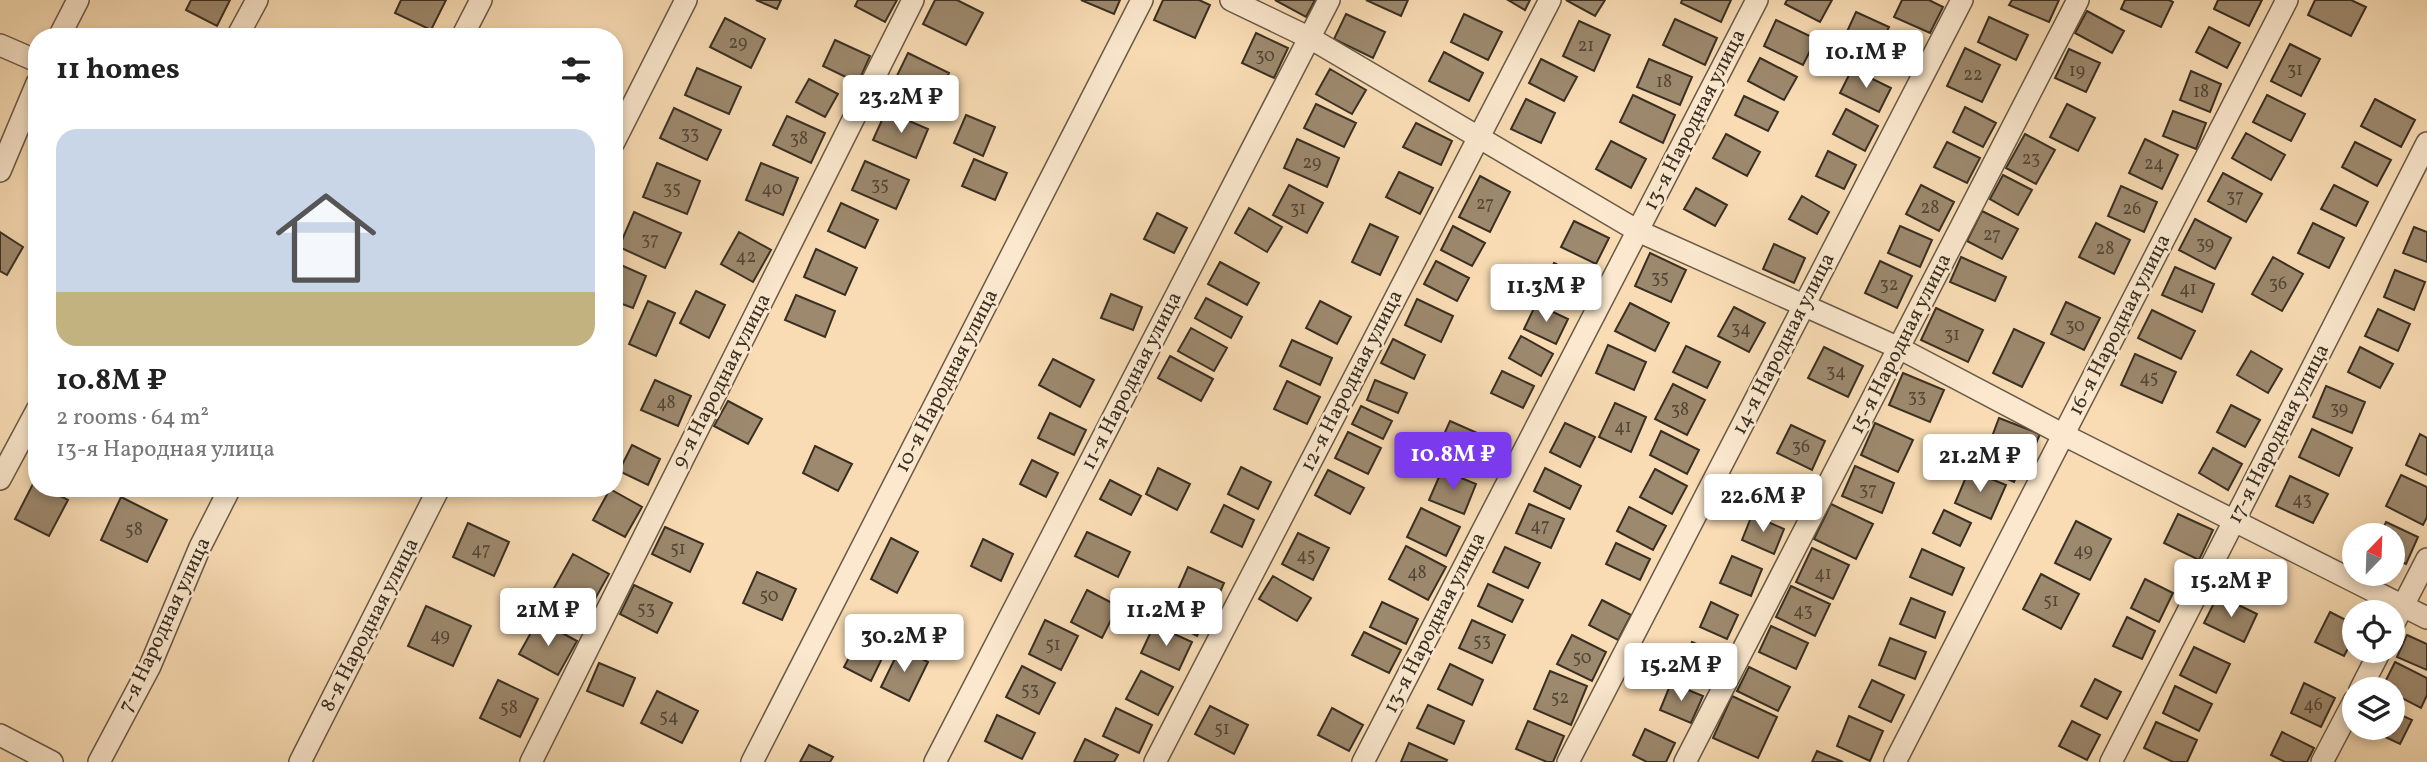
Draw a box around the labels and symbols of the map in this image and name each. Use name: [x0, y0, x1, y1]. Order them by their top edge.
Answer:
street label: 13-я Народная улица: [1637, 24, 1753, 216]
house number: 29: [729, 31, 747, 56]
pin: 10.1M ₽: [1801, 31, 1931, 90]
house number: 21: [1578, 34, 1594, 59]
house number: 30: [1255, 44, 1275, 69]
house number: 31: [2287, 58, 2303, 83]
house number: 19: [2069, 59, 2085, 84]
house number: 22: [1963, 63, 1983, 88]
house number: 18: [1656, 70, 1672, 95]
pin: 23.2M ₽: [836, 76, 966, 135]
house number: 18: [2193, 80, 2209, 105]
house number: 33: [681, 122, 699, 147]
house number: 38: [790, 127, 808, 152]
house number: 23: [2022, 147, 2040, 172]
house number: 29: [1303, 151, 1321, 176]
house number: 24: [2144, 152, 2164, 177]
house number: 35: [871, 173, 889, 198]
house number: 35: [663, 177, 681, 202]
house number: 40: [761, 177, 783, 202]
house number: 37: [2226, 185, 2244, 210]
house number: 27: [1476, 192, 1494, 217]
house number: 28: [1921, 196, 1939, 221]
house number: 31: [1290, 197, 1306, 222]
house number: 26: [2123, 197, 2141, 222]
house number: 27: [1983, 223, 2001, 248]
house number: 37: [641, 228, 659, 253]
street label: 16-я Народная улица: [2062, 229, 2178, 421]
house number: 39: [2196, 232, 2214, 257]
house number: 28: [2096, 237, 2114, 262]
house number: 42: [736, 245, 756, 270]
street label: 14-я Народная улица: [1726, 248, 1842, 440]
street label: 15-я Народная улица: [1843, 249, 1959, 439]
pin: 11.3M ₽: [1481, 264, 1611, 324]
house number: 35: [1651, 266, 1669, 291]
house number: 36: [2269, 272, 2287, 297]
house number: 32: [1880, 273, 1898, 298]
house number: 41: [2179, 277, 2197, 302]
street label: 10-я Народная улица: [888, 284, 1006, 478]
street label: 12-я Народная улица: [1294, 285, 1410, 477]
street label: 11-я Народная улица: [1074, 287, 1190, 475]
street label: 9-я Народная улица: [665, 289, 779, 473]
house number: 30: [2065, 314, 2085, 339]
house number: 34: [1731, 317, 1751, 342]
house number: 31: [1944, 323, 1960, 348]
street label: 17-я Народная улица: [2221, 339, 2337, 529]
house number: 34: [1826, 360, 1846, 385]
house number: 45: [2140, 366, 2158, 391]
house number: 33: [1908, 385, 1926, 410]
house number: 48: [656, 391, 676, 416]
house number: 39: [2330, 397, 2348, 422]
house number: 38: [1671, 398, 1689, 423]
house number: 41: [1614, 415, 1632, 440]
pin: 10.8M ₽: [1388, 433, 1518, 492]
pin: 21.2M ₽: [1915, 434, 2045, 494]
house number: 36: [1792, 435, 1810, 460]
pin: 22.6M ₽: [1698, 475, 1828, 534]
house number: 37: [1859, 478, 1877, 503]
house number: 43: [2292, 488, 2312, 513]
house number: 47: [1530, 514, 1550, 539]
house number: 58: [125, 518, 143, 543]
north arrow: [2342, 523, 2404, 586]
street label: 13-я Народная улица: [1377, 527, 1493, 719]
street label: 7-я Народная улица: [112, 533, 218, 717]
street label: 8-я Народная улица: [314, 533, 426, 717]
house number: 51: [670, 537, 686, 562]
house number: 47: [471, 538, 491, 563]
house number: 49: [2073, 539, 2093, 564]
house number: 45: [1297, 544, 1315, 569]
pin: 15.2M ₽: [2166, 560, 2296, 619]
house number: 48: [1407, 561, 1427, 586]
house number: 41: [1814, 562, 1832, 587]
house number: 50: [759, 584, 779, 609]
pin: 21M ₽: [499, 588, 597, 648]
pin: 11.2M ₽: [1101, 588, 1231, 648]
house number: 51: [2043, 589, 2059, 614]
house number: 53: [637, 597, 655, 622]
house number: 43: [1793, 599, 1813, 624]
pin: 30.2M ₽: [839, 614, 969, 674]
house number: 49: [430, 624, 450, 649]
house number: 53: [1473, 629, 1491, 654]
house number: 51: [1045, 633, 1061, 658]
pin: 15.2M ₽: [1616, 644, 1746, 703]
house number: 50: [1572, 646, 1592, 671]
house number: 53: [1021, 678, 1039, 703]
house number: 52: [1551, 686, 1569, 711]
house number: 46: [2303, 693, 2323, 718]
house number: 58: [500, 696, 518, 721]
house number: 54: [659, 705, 679, 730]
house number: 51: [1214, 717, 1230, 742]

